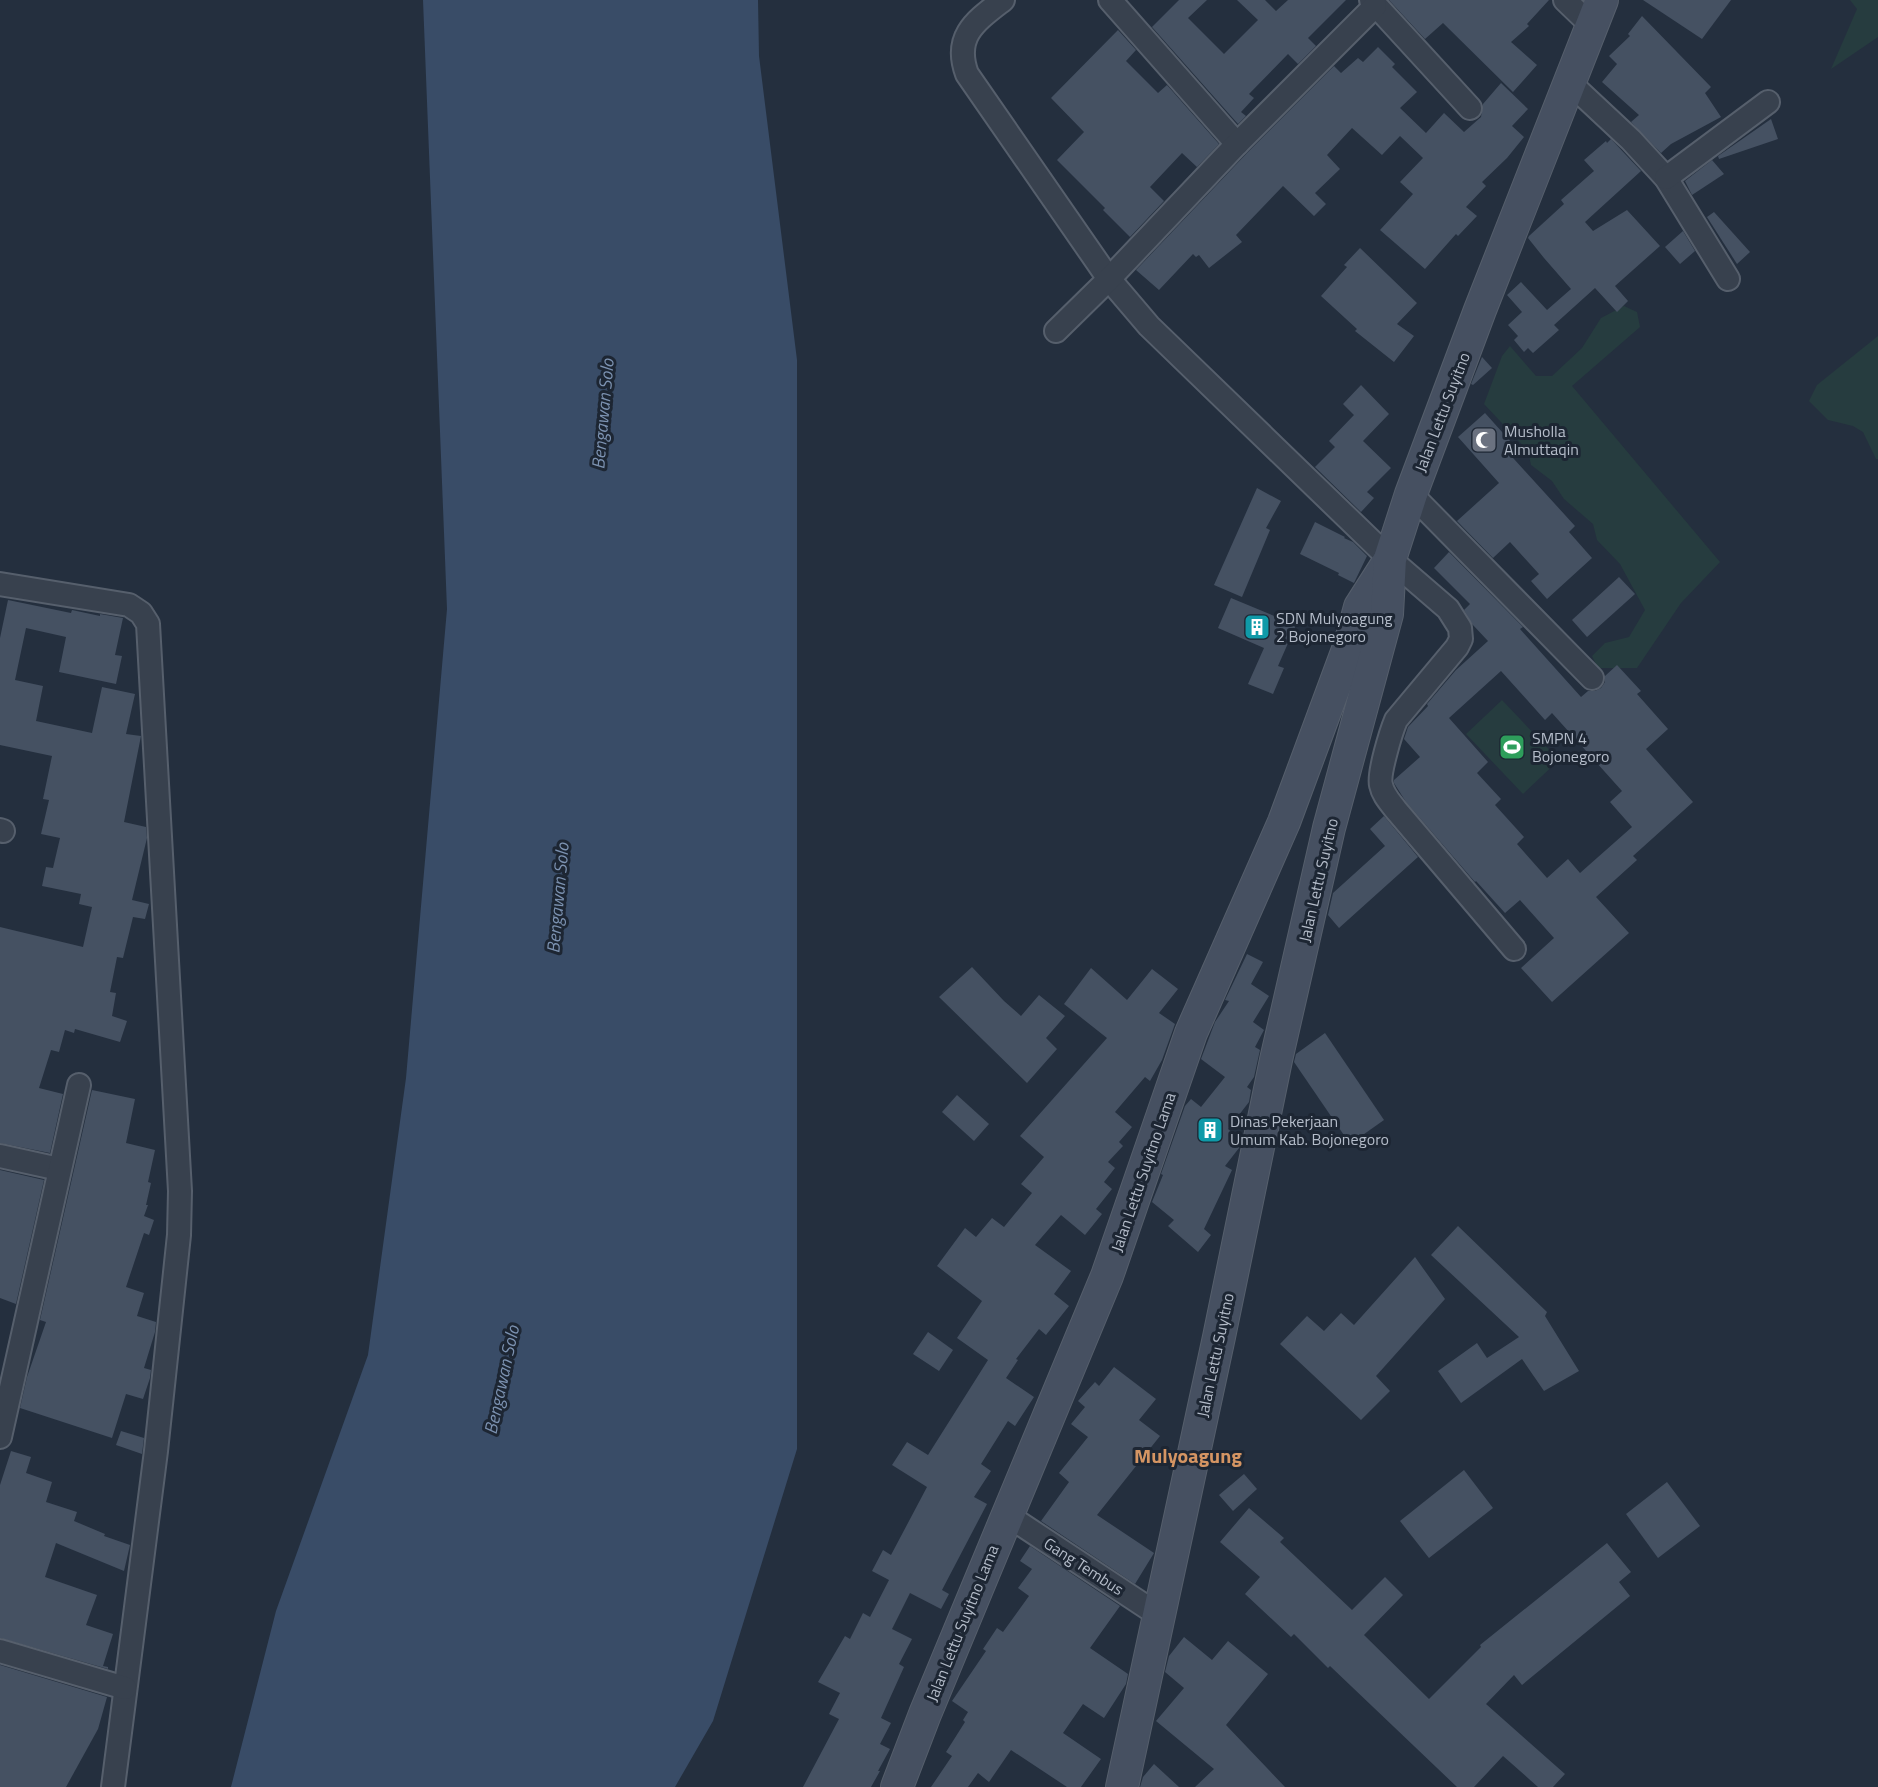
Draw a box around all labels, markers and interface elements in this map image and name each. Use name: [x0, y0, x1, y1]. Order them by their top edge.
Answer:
street label: Jalan Lettu Suyitno: [1408, 349, 1476, 475]
water label: Bengawan Solo: [584, 357, 621, 470]
place label: Musholla Almuttaqin: [1504, 419, 1579, 461]
mosque icon: Musholla Almuttaqin: [1469, 425, 1499, 455]
place label: SDN Mulyoagung 2 Bojonegoro: [1276, 606, 1393, 648]
building icon: SDN Mulyoagung 2 Bojonegoro: [1242, 612, 1272, 642]
place label: SMPN 4 Bojonegoro: [1532, 726, 1609, 768]
sports icon: SMPN 4 Bojonegoro: [1497, 732, 1527, 762]
street label: Jalan Lettu Suyitno: [1292, 816, 1344, 944]
water label: Bengawan Solo: [539, 841, 576, 954]
street label: Jalan Lettu Suyitno Lama: [1104, 1089, 1182, 1255]
place label: Dinas Pekerjaan Umum Kab. Bojonegoro: [1230, 1109, 1389, 1151]
building icon: Dinas Pekerjaan Umum Kab. Bojonegoro: [1195, 1115, 1225, 1145]
street label: Jalan Lettu Suyitno: [1190, 1291, 1240, 1419]
water label: Bengawan Solo: [477, 1322, 526, 1437]
district label: Mulyoagung: [1134, 1440, 1242, 1471]
street label: Gang Tembus: [1039, 1531, 1129, 1601]
street label: Jalan Lettu Suyitno Lama: [920, 1541, 1004, 1705]

